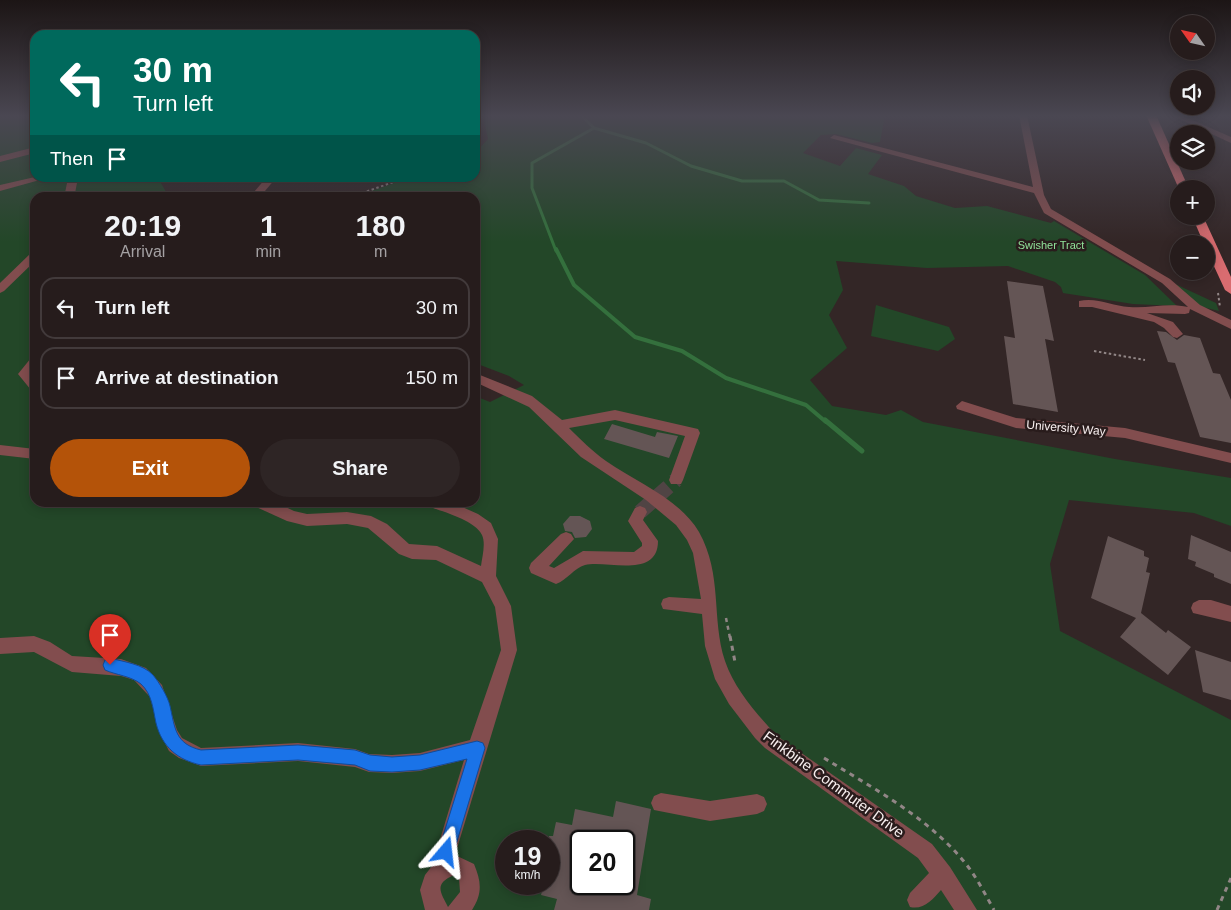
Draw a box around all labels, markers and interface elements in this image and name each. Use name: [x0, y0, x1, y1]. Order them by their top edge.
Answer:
north arrow: [1170, 15, 1215, 60]
map controls: [1170, 15, 1215, 280]
icon: left: [50, 50, 115, 115]
text: 30 m: [133, 50, 213, 89]
button: sound: [1170, 70, 1215, 115]
text: Turn left: [133, 91, 213, 116]
button: layers: [1170, 125, 1215, 170]
icon: arrive: [103, 145, 131, 173]
text: Then: [50, 148, 93, 169]
button: +: [1170, 180, 1215, 225]
text: 20:19: [104, 209, 181, 242]
text: 1: [260, 209, 277, 242]
text: 180: [356, 209, 406, 242]
button: −: [1170, 235, 1215, 280]
park label: Swisher Tract: [1018, 239, 1084, 251]
text: Arrival: [120, 243, 165, 260]
text: min: [255, 243, 281, 260]
text: m: [374, 243, 387, 260]
icon: left: [52, 294, 80, 322]
text: Turn left: [95, 297, 170, 318]
text: 30 m: [416, 297, 458, 318]
icon: arrive: [52, 364, 80, 392]
text: Arrive at destination: [95, 367, 279, 388]
text: 150 m: [405, 367, 458, 388]
street label: University Way: [1026, 418, 1106, 438]
button: Exit: [50, 439, 250, 497]
button: Share: [260, 439, 460, 497]
pin: [89, 614, 131, 665]
icon: arrive: [96, 621, 124, 649]
street label: Finkbine Commuter Drive: [760, 727, 908, 841]
position arrow: [419, 825, 471, 877]
speed limit sign: 20: [570, 830, 635, 895]
text: 19: [514, 842, 541, 870]
text: km/h: [514, 868, 541, 882]

